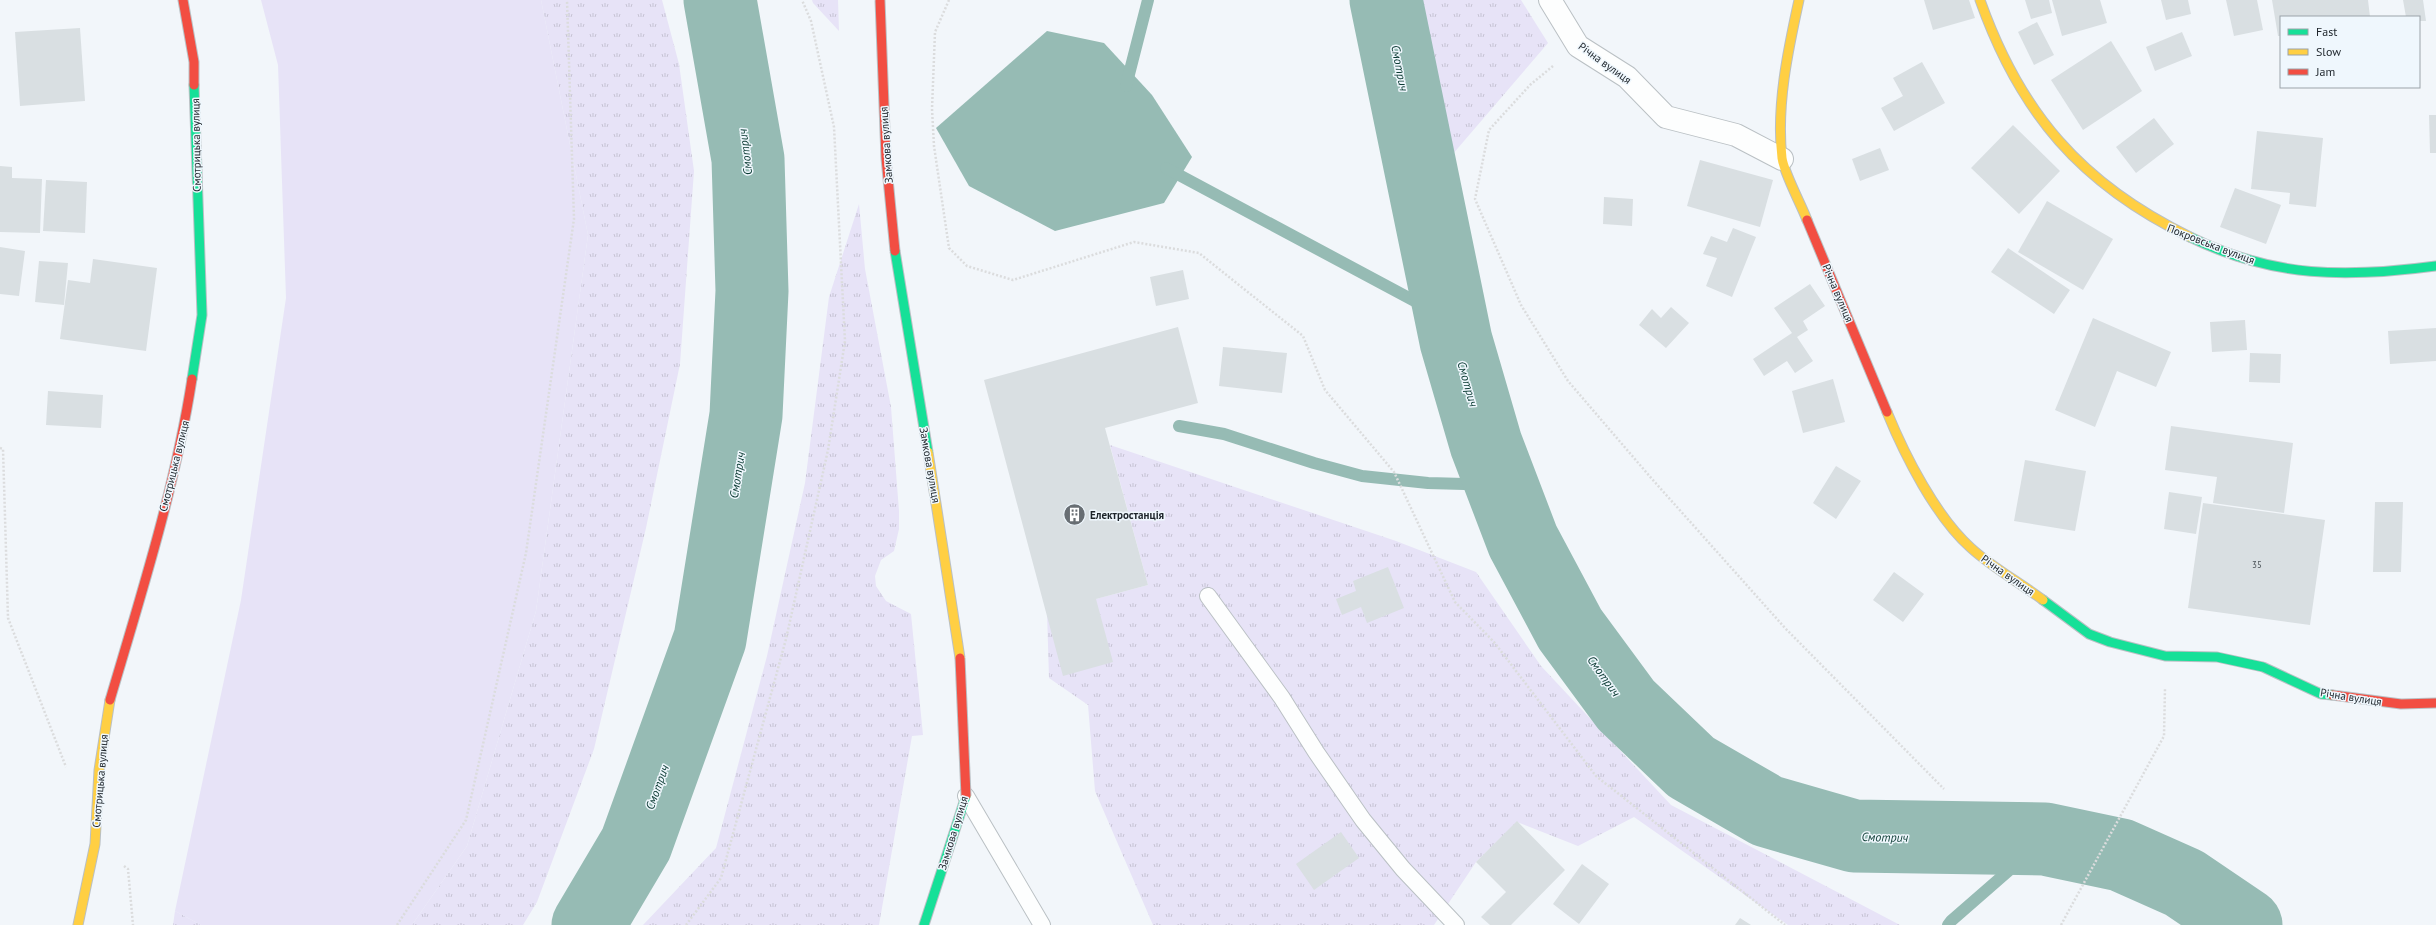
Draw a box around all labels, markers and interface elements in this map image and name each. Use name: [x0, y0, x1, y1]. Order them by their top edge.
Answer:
legend: [2280, 16, 2420, 88]
text: Fast: [2316, 24, 2337, 39]
street label: Річна вулиця: [1576, 39, 1634, 87]
water label: Смотрич: [1388, 44, 1412, 93]
text: Slow: [2316, 44, 2341, 59]
text: Jam: [2315, 64, 2335, 79]
street label: Смотрицька вулиця: [188, 98, 204, 192]
street label: Замкова вулиця: [876, 106, 896, 184]
water label: Смотрич: [735, 128, 755, 176]
street label: Покровська вулиця: [2165, 221, 2257, 267]
street label: Річна вулиця: [1819, 262, 1857, 324]
water label: Смотрич: [1454, 360, 1482, 409]
street label: Смотрицька вулиця: [156, 419, 192, 513]
street label: Замкова вулиця: [916, 426, 944, 504]
water label: Смотрич: [726, 450, 748, 499]
building icon: Електростанція: [1062, 502, 1088, 528]
place label: Електростанція: [1090, 508, 1164, 522]
street label: Річна вулиця: [1979, 551, 2037, 599]
house number: 35: [2252, 559, 2262, 570]
water label: Смотрич: [1584, 653, 1624, 700]
street label: Річна вулиця: [2319, 685, 2383, 709]
street label: Смотрицька вулиця: [89, 734, 111, 828]
water label: Смотрич: [642, 762, 672, 811]
street label: Замкова вулиця: [935, 794, 971, 872]
water label: Смотрич: [1862, 829, 1909, 845]

